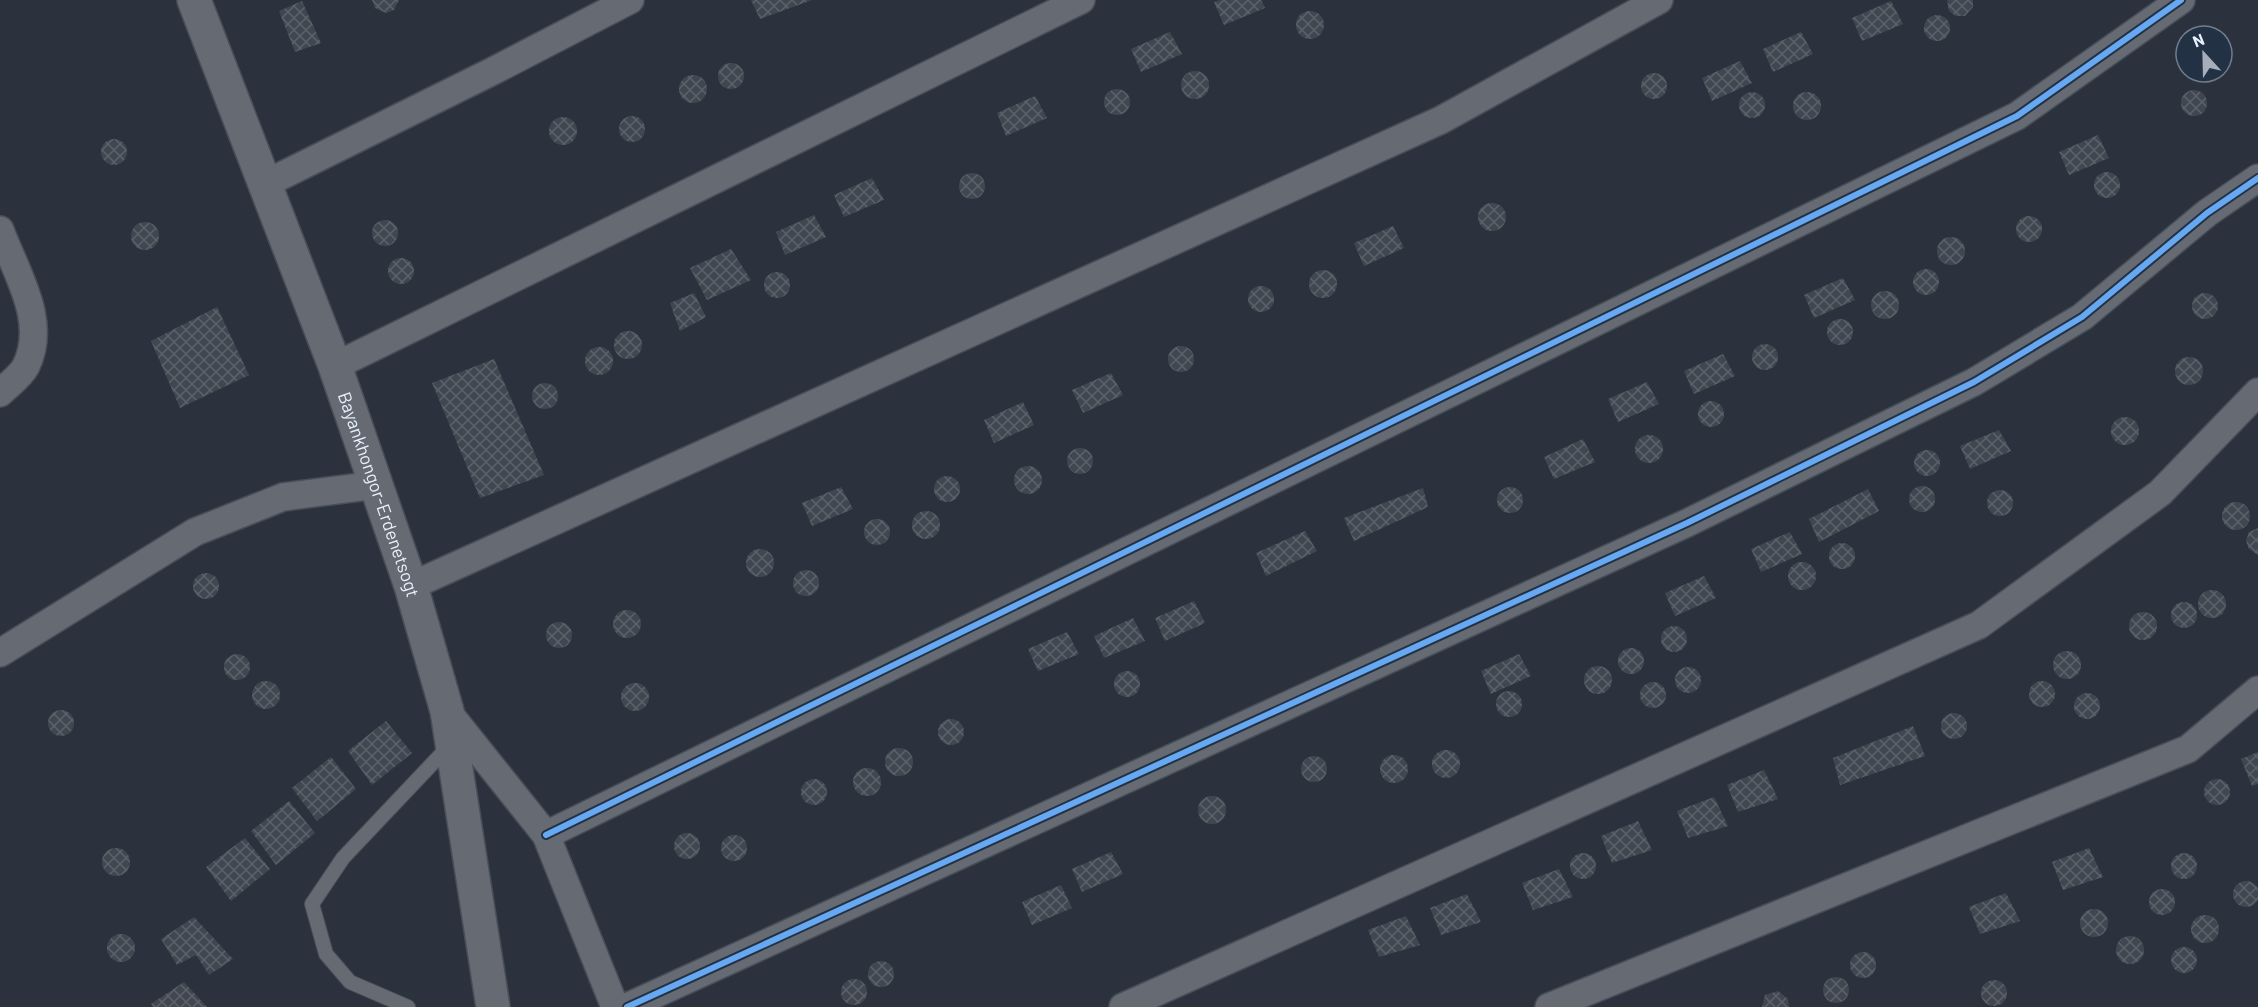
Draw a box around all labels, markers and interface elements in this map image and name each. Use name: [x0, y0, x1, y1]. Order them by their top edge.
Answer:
north arrow: [2174, 24, 2234, 84]
text: N: [2190, 29, 2207, 50]
street label: Bayankhongor-Erdenetsogt: [334, 389, 425, 599]

